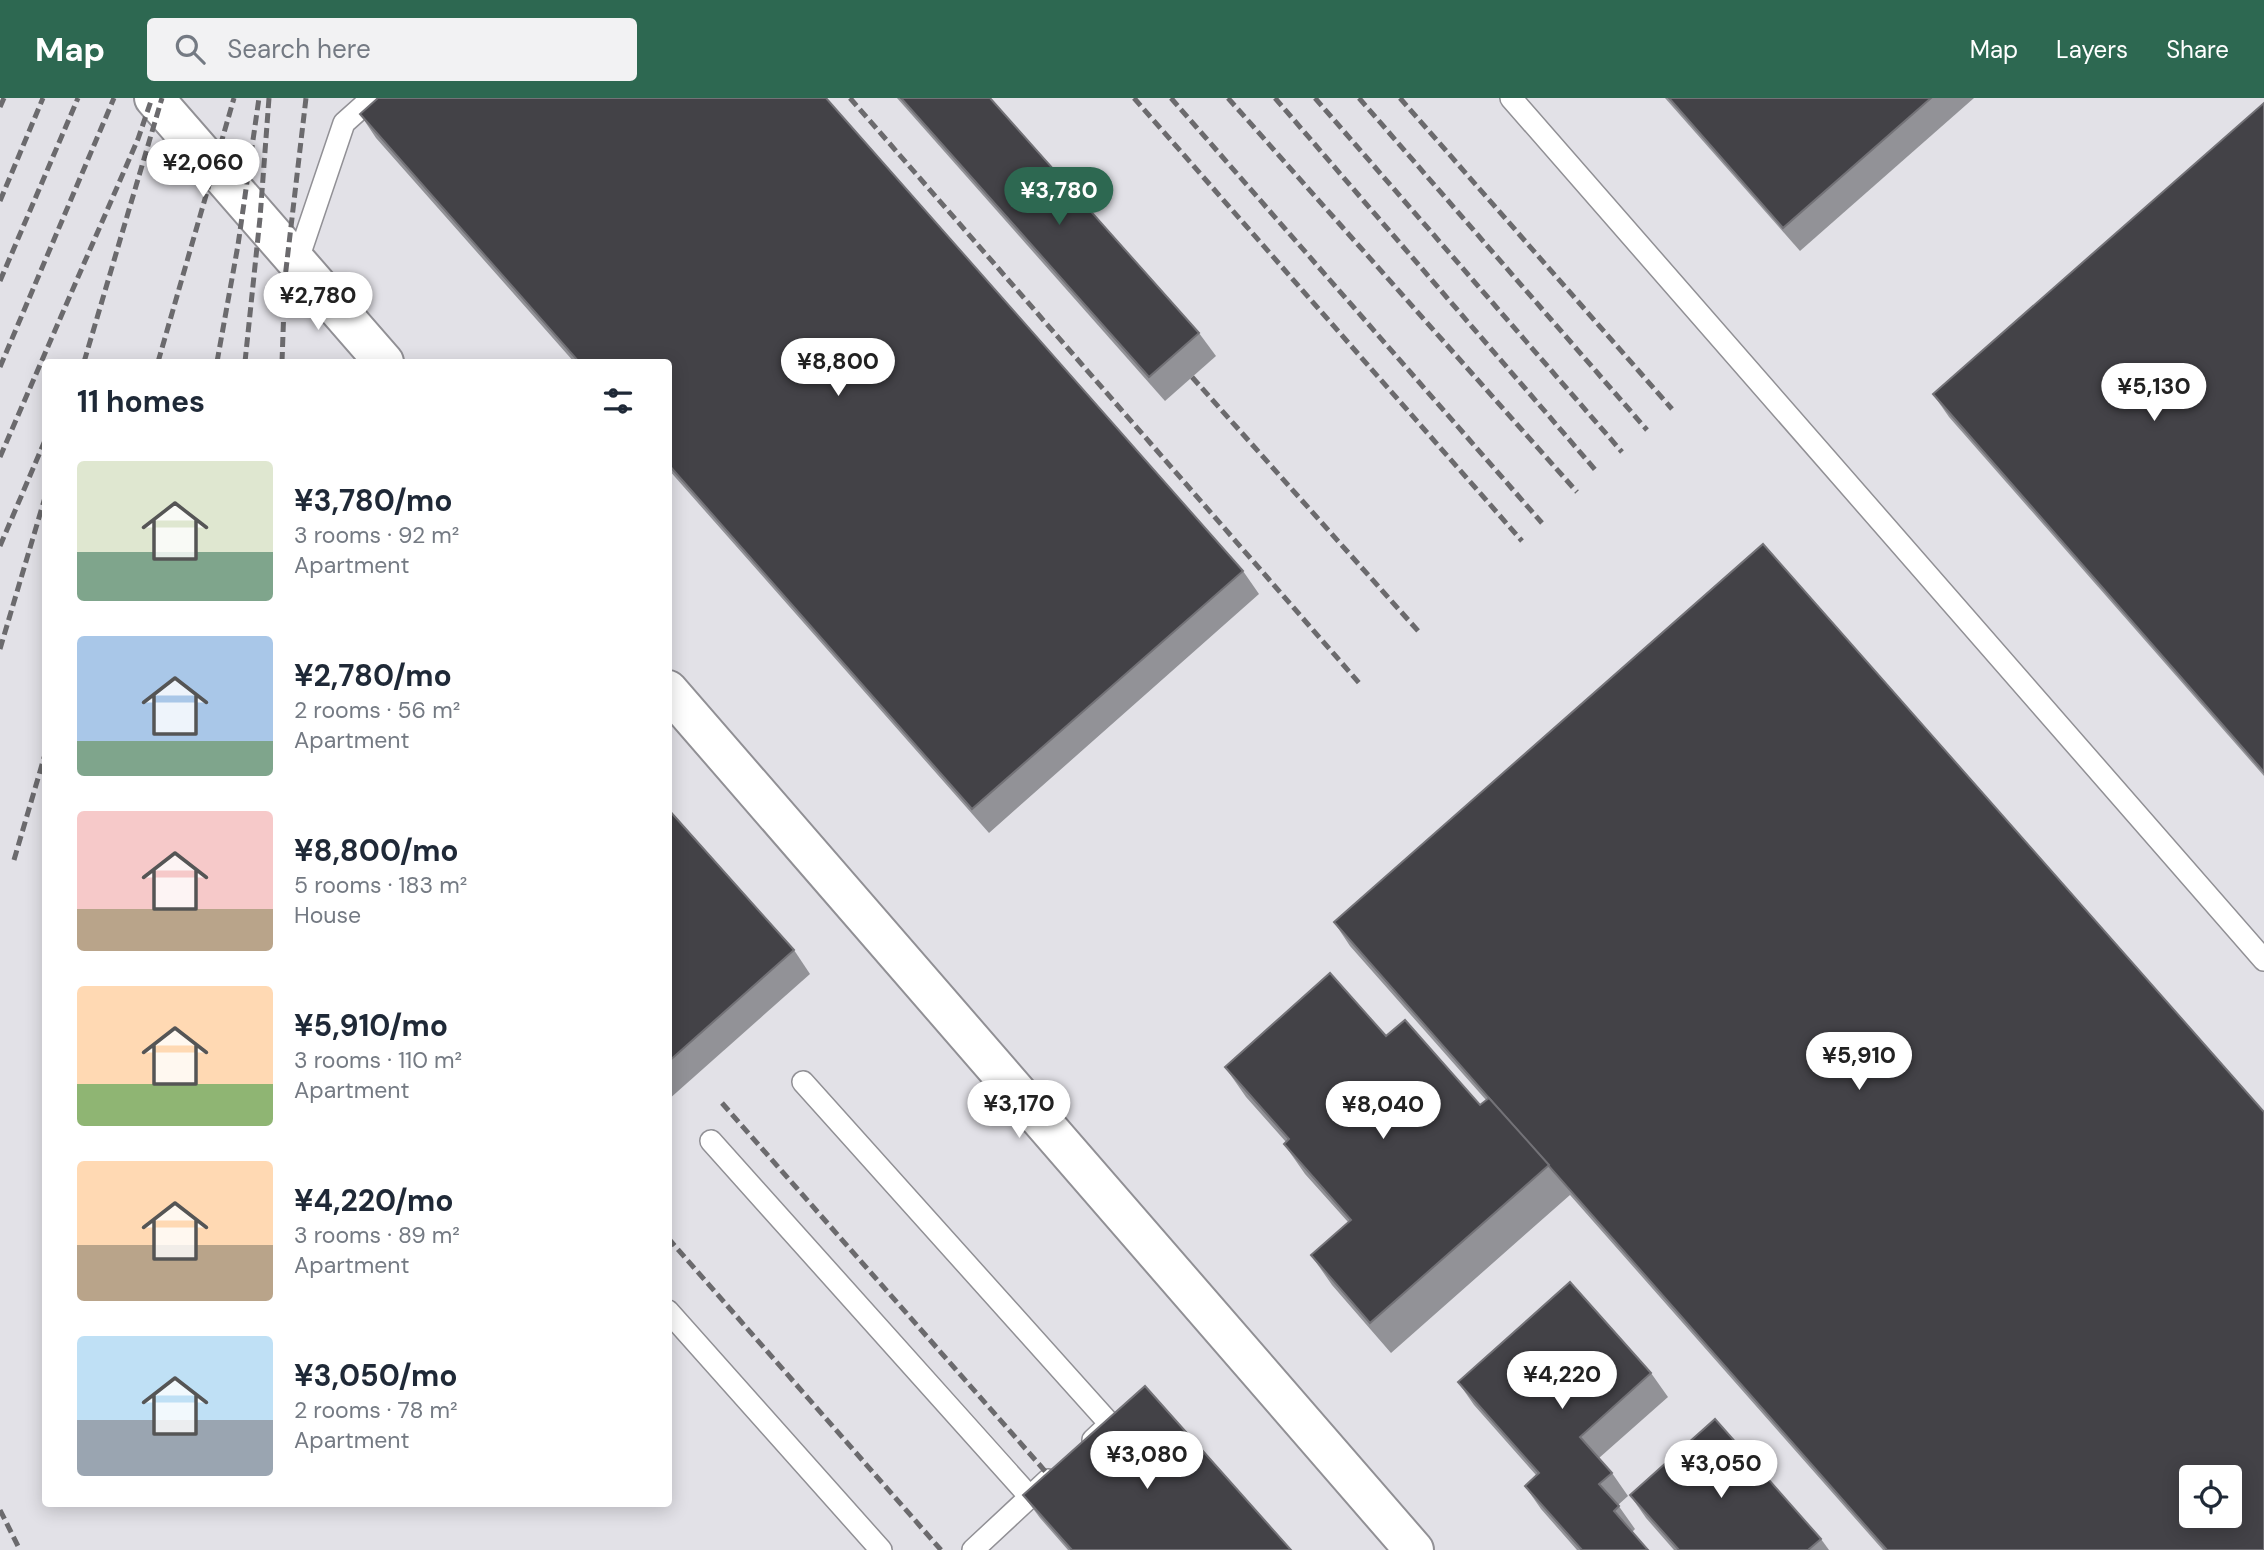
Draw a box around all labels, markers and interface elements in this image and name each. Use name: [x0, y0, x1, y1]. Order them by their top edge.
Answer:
search box: [147, 18, 637, 81]
text: Map: [35, 28, 105, 71]
icon: search: [171, 30, 209, 68]
text: Search here: [227, 32, 371, 66]
text: Map: [1970, 34, 2018, 65]
text: Layers: [2056, 34, 2128, 65]
text: Share: [2166, 34, 2229, 65]
pin: ¥2,060: [146, 140, 260, 199]
text: ¥2,060: [163, 147, 243, 177]
pin: ¥3,780: [1002, 167, 1116, 227]
text: ¥3,780: [1020, 175, 1098, 205]
pin: ¥2,780: [261, 272, 375, 332]
text: ¥2,780: [280, 280, 356, 310]
pin: ¥8,800: [781, 338, 895, 398]
text: ¥8,800: [797, 346, 879, 376]
pin: ¥5,130: [2097, 364, 2211, 423]
text: ¥5,130: [2117, 371, 2191, 401]
text: 11 homes: [77, 382, 205, 421]
icon: filters: [599, 382, 637, 420]
text: ¥3,780/mo: [294, 481, 453, 520]
icon: home: [133, 489, 217, 573]
text: 3 rooms · 92 m²: [294, 520, 459, 550]
text: Apartment: [294, 550, 409, 580]
text: ¥2,780/mo: [294, 656, 452, 695]
icon: home: [133, 664, 217, 748]
text: 2 rooms · 56 m²: [294, 695, 460, 725]
text: Apartment: [294, 725, 409, 755]
text: ¥8,800/mo: [294, 831, 459, 870]
icon: home: [133, 839, 217, 923]
text: 5 rooms · 183 m²: [294, 870, 467, 900]
text: House: [294, 900, 361, 930]
text: ¥5,910/mo: [294, 1006, 448, 1045]
icon: home: [133, 1014, 217, 1098]
pin: ¥5,910: [1802, 1032, 1916, 1092]
text: ¥5,910: [1822, 1040, 1896, 1070]
text: 3 rooms · 110 m²: [294, 1045, 462, 1075]
text: Apartment: [294, 1075, 409, 1105]
pin: ¥3,170: [962, 1080, 1076, 1140]
pin: ¥8,040: [1326, 1082, 1440, 1141]
text: ¥3,170: [983, 1088, 1055, 1118]
text: ¥8,040: [1342, 1089, 1424, 1119]
text: ¥4,220/mo: [294, 1181, 454, 1220]
icon: home: [133, 1189, 217, 1273]
text: 3 rooms · 89 m²: [294, 1220, 460, 1250]
text: Apartment: [294, 1250, 409, 1280]
pin: ¥4,220: [1505, 1352, 1619, 1411]
text: ¥3,050/mo: [294, 1356, 457, 1395]
text: ¥4,220: [1523, 1359, 1601, 1389]
icon: home: [133, 1364, 217, 1448]
text: 2 rooms · 78 m²: [294, 1395, 458, 1425]
text: Apartment: [294, 1425, 409, 1455]
pin: ¥3,080: [1090, 1432, 1204, 1491]
text: ¥3,080: [1106, 1439, 1188, 1469]
pin: ¥3,050: [1664, 1440, 1778, 1500]
text: ¥3,050: [1680, 1448, 1762, 1478]
map controls: [2179, 1465, 2242, 1528]
button: locate: [2179, 1465, 2242, 1528]

